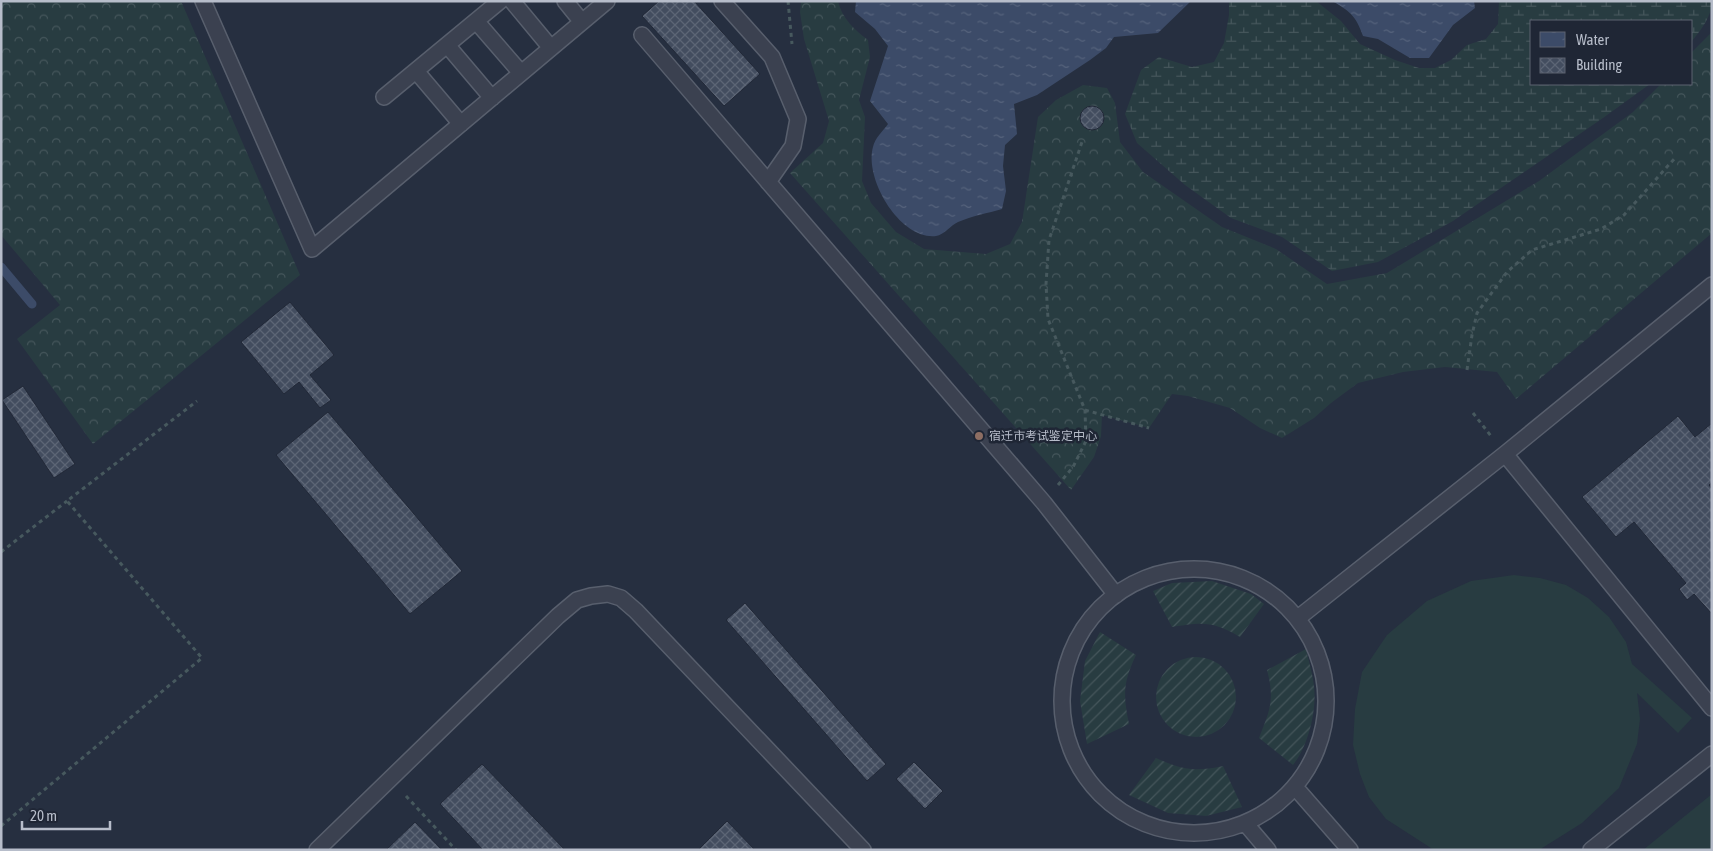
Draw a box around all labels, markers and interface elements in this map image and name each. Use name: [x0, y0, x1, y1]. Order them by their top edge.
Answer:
legend: [1530, 20, 1693, 85]
text: Water: [1576, 31, 1609, 48]
text: Building: [1576, 56, 1622, 73]
place label: 宿迁市考试鉴定中心: [989, 429, 1097, 443]
marker: 宿迁市考试鉴定中心: [973, 430, 985, 442]
scale bar: [22, 798, 110, 830]
text: 20 m: [30, 807, 57, 824]

